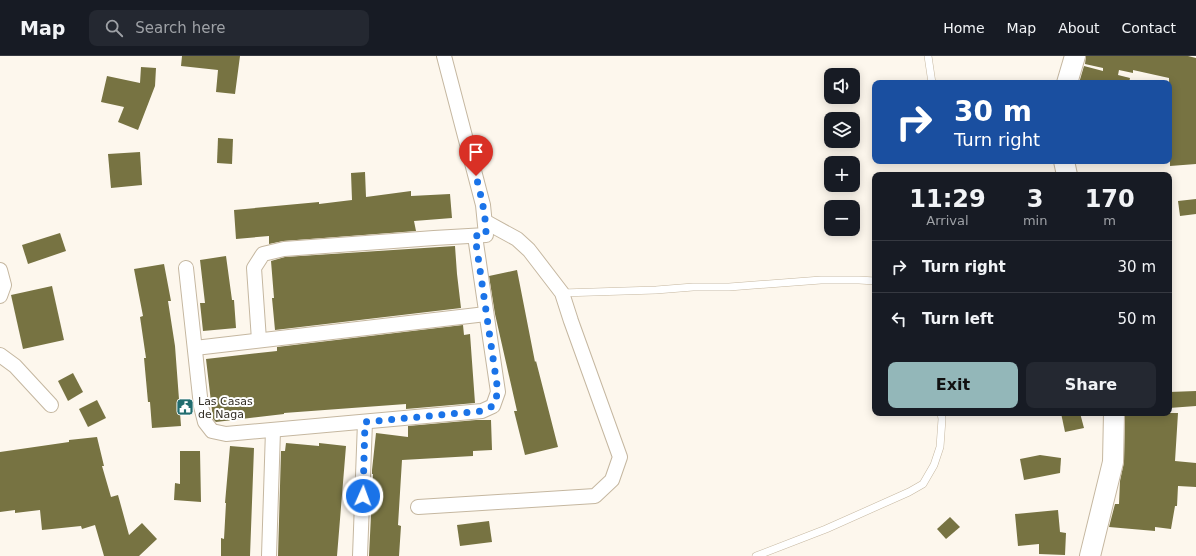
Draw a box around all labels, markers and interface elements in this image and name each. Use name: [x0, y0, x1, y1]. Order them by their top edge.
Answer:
search box: [89, 10, 369, 46]
text: Map: [20, 17, 65, 39]
icon: search: [103, 17, 125, 39]
text: Search here: [135, 19, 225, 37]
text: Home: [943, 20, 985, 36]
text: Map: [1007, 20, 1036, 36]
text: About: [1058, 20, 1100, 36]
text: Contact: [1122, 20, 1176, 36]
map controls: [824, 68, 860, 236]
button: sound: [824, 68, 860, 104]
text: 30 m: [954, 95, 1032, 128]
icon: right: [888, 96, 940, 148]
button: layers: [824, 112, 860, 148]
text: Turn right: [954, 129, 1040, 150]
pin: [459, 135, 493, 176]
icon: arrive: [465, 141, 487, 163]
button: +: [824, 156, 860, 192]
text: 11:29: [909, 185, 986, 213]
text: 3: [1027, 185, 1043, 213]
text: 170: [1085, 185, 1135, 213]
button: −: [824, 200, 860, 236]
text: Arrival: [926, 213, 969, 228]
text: min: [1023, 213, 1047, 228]
text: m: [1103, 213, 1116, 228]
icon: right: [888, 256, 910, 278]
text: Turn right: [922, 258, 1006, 276]
text: 30 m: [1118, 258, 1156, 276]
icon: left: [888, 308, 910, 330]
text: Turn left: [922, 310, 994, 328]
text: 50 m: [1118, 310, 1156, 328]
button: Exit: [888, 362, 1018, 408]
button: Share: [1026, 362, 1156, 408]
place label: Las Casas de Naga: [198, 395, 253, 421]
public building icon: Las Casas de Naga: [175, 397, 195, 417]
position arrow: [342, 475, 384, 517]

